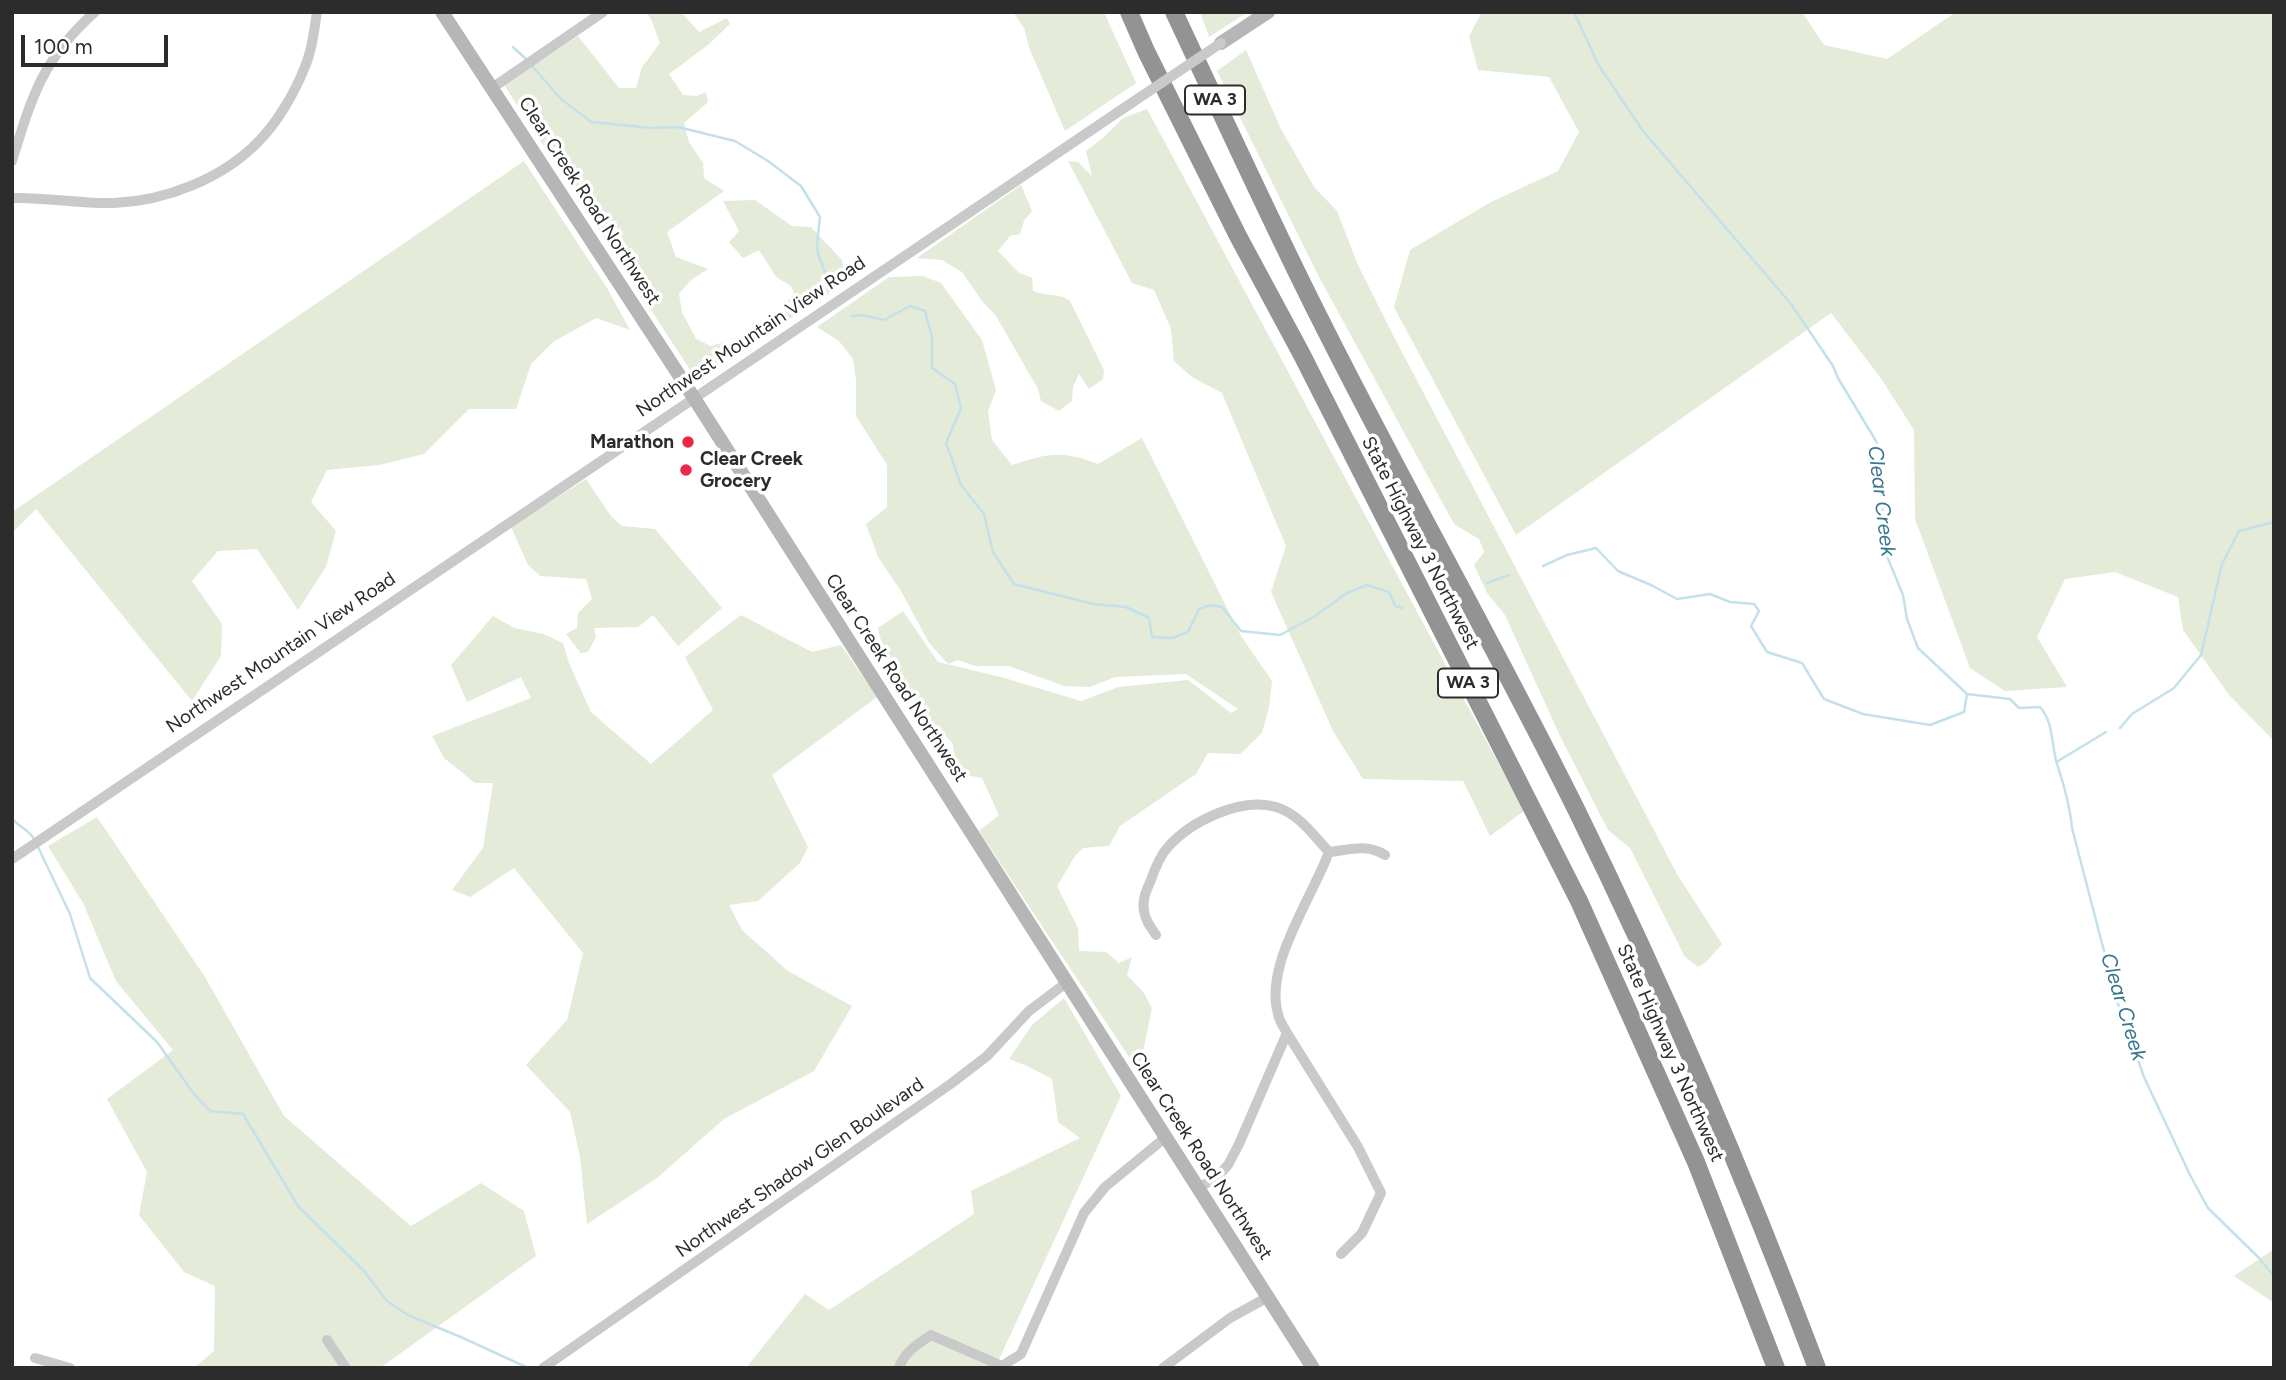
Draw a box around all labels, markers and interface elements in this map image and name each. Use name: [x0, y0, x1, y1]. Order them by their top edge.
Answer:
scale bar: [24, 21, 172, 65]
text: 100 m: [34, 34, 93, 59]
road number: WA 3: [1185, 86, 1245, 114]
street label: Clear Creek Road Northwest: [513, 93, 665, 309]
street label: Northwest Mountain View Road: [632, 252, 870, 422]
place label: Marathon: [590, 431, 674, 453]
street label: State Highway 3 Northwest: [1356, 433, 1484, 653]
marker: Marathon: [680, 434, 696, 450]
water label: Clear Creek: [1862, 444, 1900, 558]
place label: Clear Creek Grocery: [700, 448, 803, 492]
marker: Clear Creek Grocery: [678, 462, 694, 478]
street label: Northwest Mountain View Road: [162, 568, 400, 738]
street label: Clear Creek Road Northwest: [820, 570, 972, 786]
road number: WA 3: [1438, 668, 1498, 698]
street label: State Highway 3 Northwest: [1612, 941, 1728, 1165]
water label: Clear Creek: [2095, 950, 2151, 1064]
street label: Clear Creek Road Northwest: [1125, 1048, 1277, 1264]
street label: Northwest Shadow Glen Boulevard: [672, 1073, 928, 1263]

